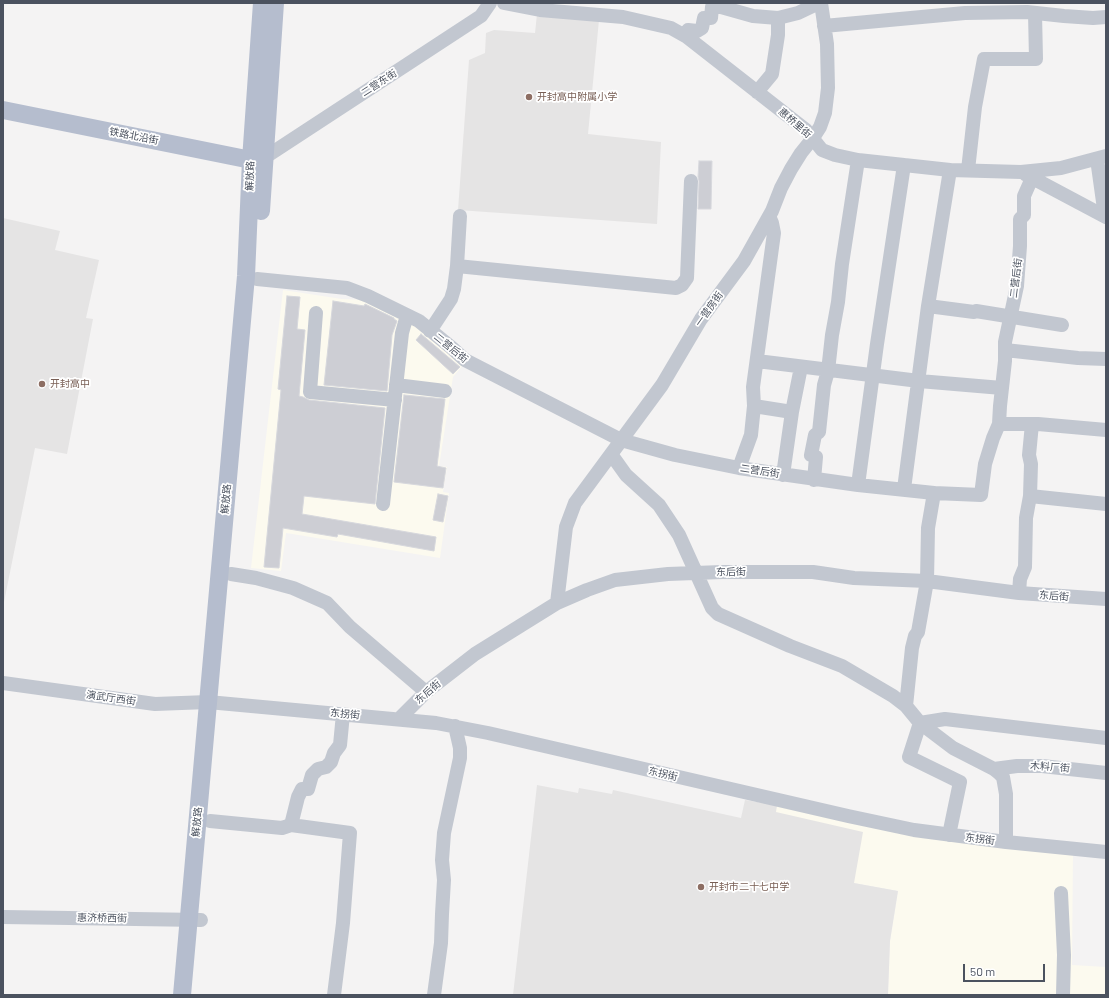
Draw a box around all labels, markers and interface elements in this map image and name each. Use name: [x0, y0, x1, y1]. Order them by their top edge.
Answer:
street label: 二营东街: [359, 67, 399, 99]
place label: 开封高中附属小学: [537, 91, 617, 103]
marker: 开封高中附属小学: [524, 92, 534, 102]
street label: 惠桥里街: [776, 105, 814, 141]
street label: 铁路北沿街: [108, 125, 160, 147]
street label: 解放路: [243, 161, 257, 191]
street label: 二营后街: [1008, 257, 1024, 299]
street label: 一营房街: [693, 289, 725, 329]
street label: 二营后街: [432, 331, 470, 365]
place label: 开封高中: [50, 378, 90, 390]
marker: 开封高中: [37, 379, 47, 389]
street label: 二营后街: [739, 462, 781, 480]
street label: 解放路: [219, 484, 233, 514]
street label: 东后街: [716, 566, 746, 578]
street label: 东后街: [1039, 589, 1069, 603]
street label: 东后街: [413, 678, 443, 706]
street label: 演武厅西街: [85, 689, 137, 707]
street label: 东拐街: [330, 707, 360, 721]
street label: 木料厂街: [1030, 760, 1070, 774]
street label: 东拐街: [647, 765, 679, 783]
street label: 解放路: [190, 807, 204, 837]
street label: 东拐街: [964, 831, 996, 847]
place label: 开封市二十七中学: [709, 881, 789, 893]
marker: 开封市二十七中学: [696, 882, 706, 892]
street label: 惠济桥西街: [77, 912, 127, 924]
scale bar: [965, 956, 1047, 982]
text: 50 m: [970, 964, 995, 978]

